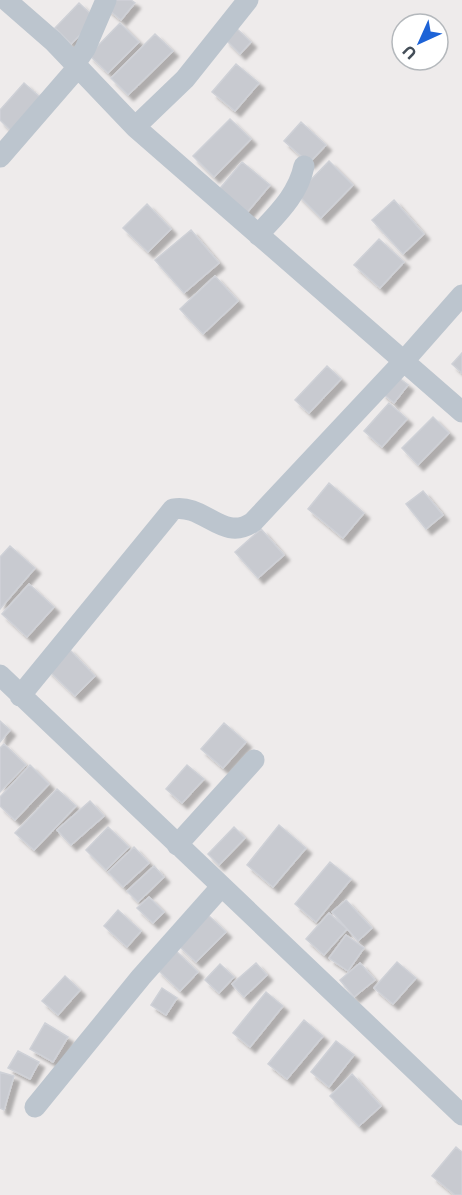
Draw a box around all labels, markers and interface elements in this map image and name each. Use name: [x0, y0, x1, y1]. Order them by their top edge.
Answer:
north arrow: [390, 12, 450, 72]
text: U: [399, 41, 421, 63]

